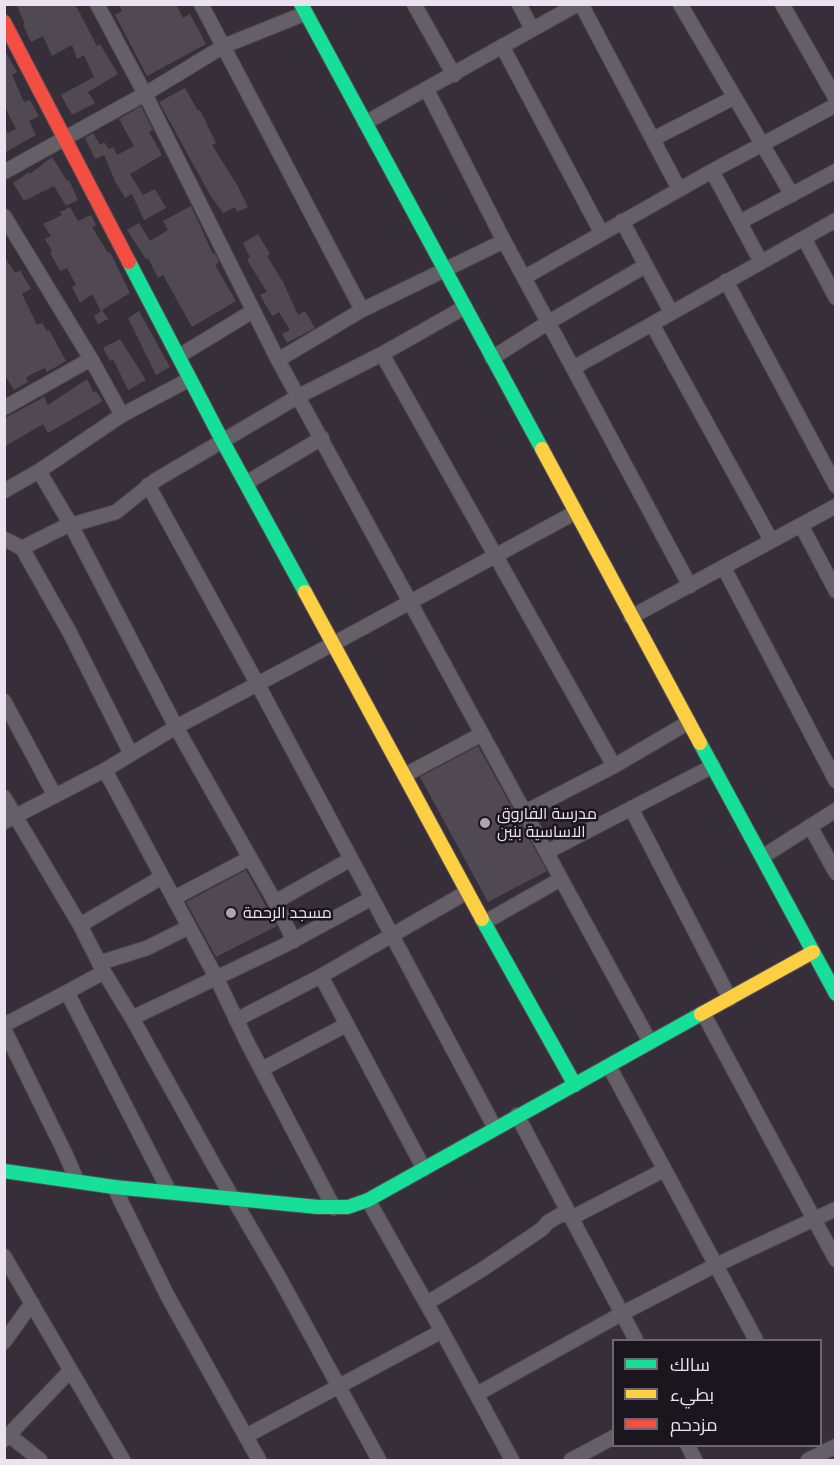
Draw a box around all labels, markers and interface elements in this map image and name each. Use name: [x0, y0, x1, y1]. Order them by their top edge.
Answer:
place label: مدرسة الفاروق الاساسية بنين: [497, 804, 597, 842]
marker: مدرسة الفاروق الاساسية بنين: [478, 816, 492, 830]
place label: مسجد الرحمة: [243, 903, 332, 923]
marker: مسجد الرحمة: [224, 906, 238, 920]
legend: [612, 1339, 822, 1447]
text: سالك: [670, 1353, 710, 1375]
text: بطيء: [670, 1383, 714, 1405]
text: مزدحم: [670, 1413, 718, 1435]

